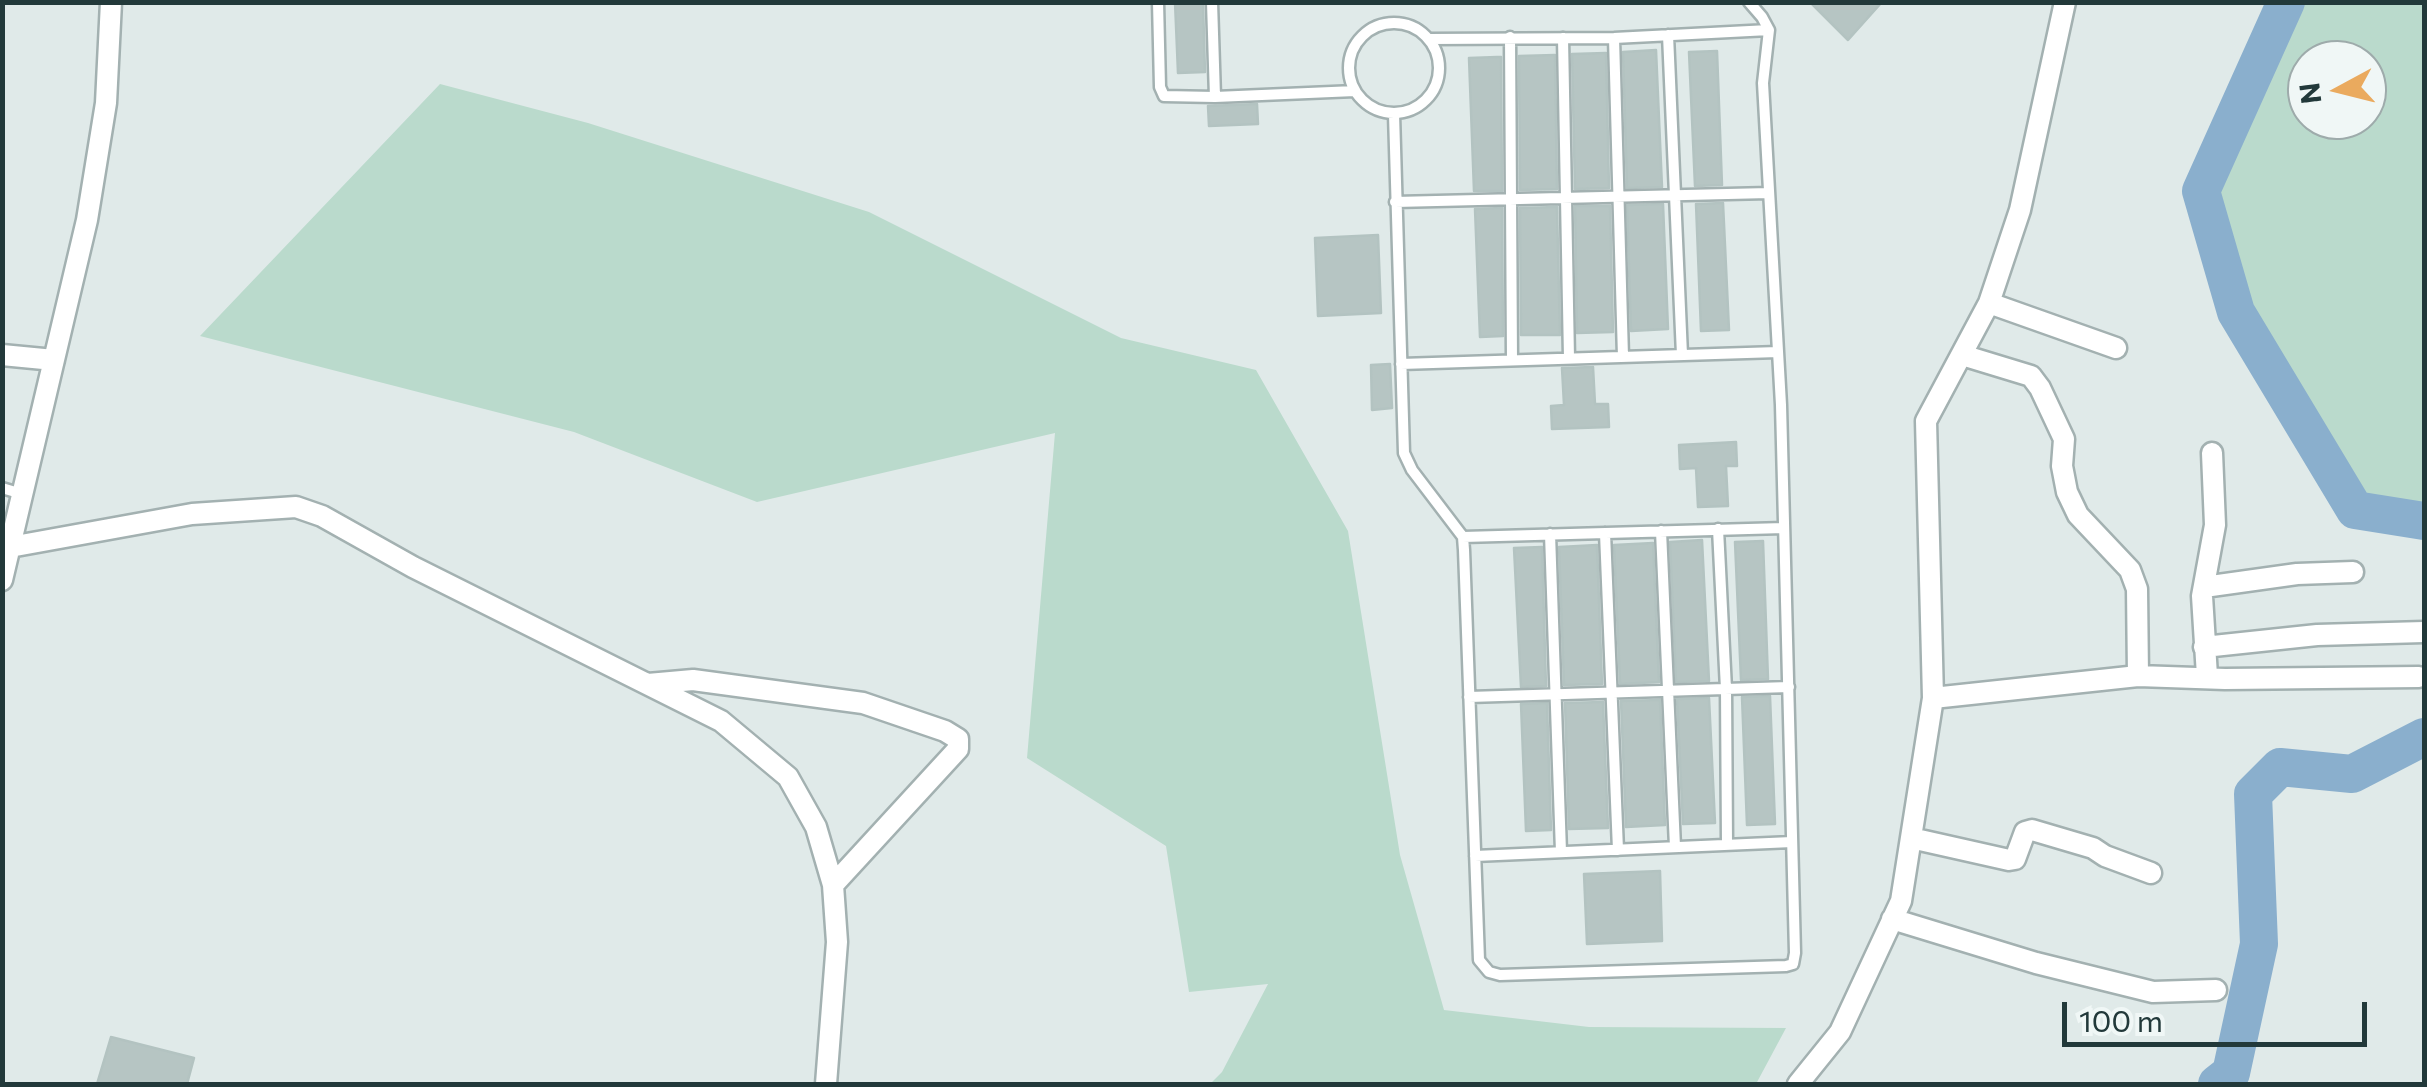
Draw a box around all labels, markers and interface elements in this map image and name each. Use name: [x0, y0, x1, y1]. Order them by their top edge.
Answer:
north arrow: [2287, 40, 2387, 140]
text: N: [2291, 81, 2327, 106]
scale bar: [2067, 982, 2372, 1044]
text: 100 m: [2079, 1001, 2163, 1038]

